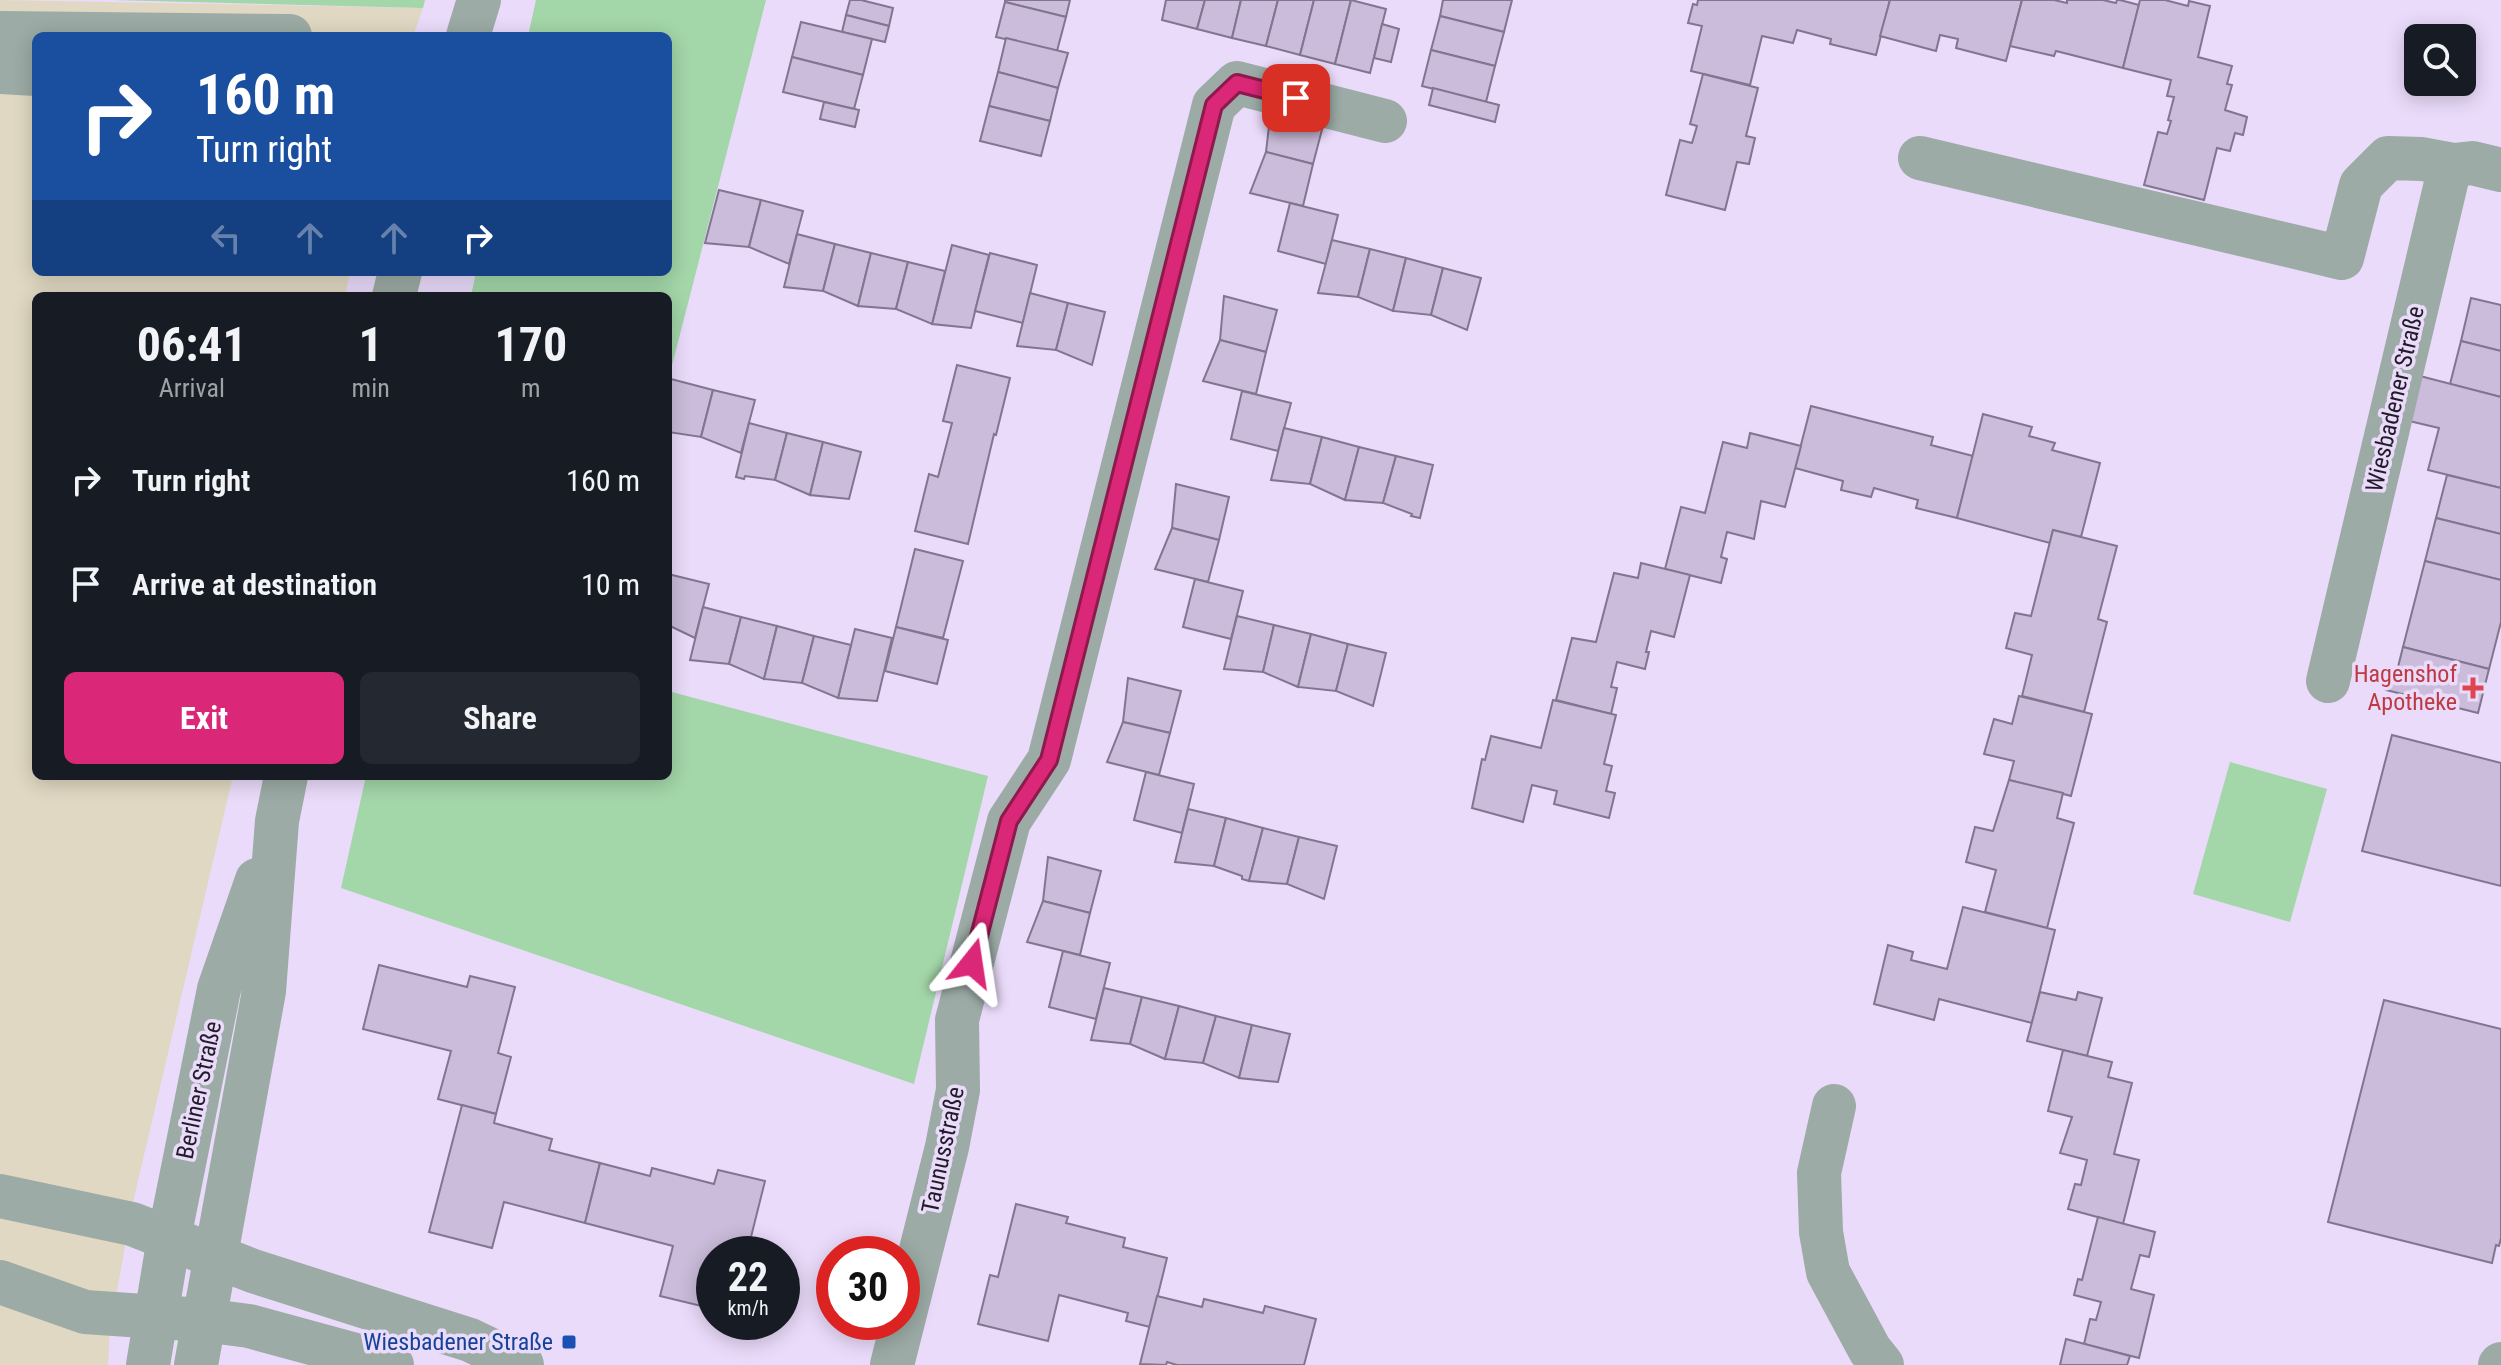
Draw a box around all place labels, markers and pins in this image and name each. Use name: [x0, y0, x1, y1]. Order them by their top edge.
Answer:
pin: [1262, 64, 1330, 132]
place label: Hagenshof Apotheke: [2354, 660, 2457, 716]
marker: Hagenshof Apotheke: [2464, 679, 2482, 697]
place label: Wiesbadener Straße: [363, 1328, 553, 1356]
marker: Wiesbadener Straße: [560, 1333, 578, 1351]

